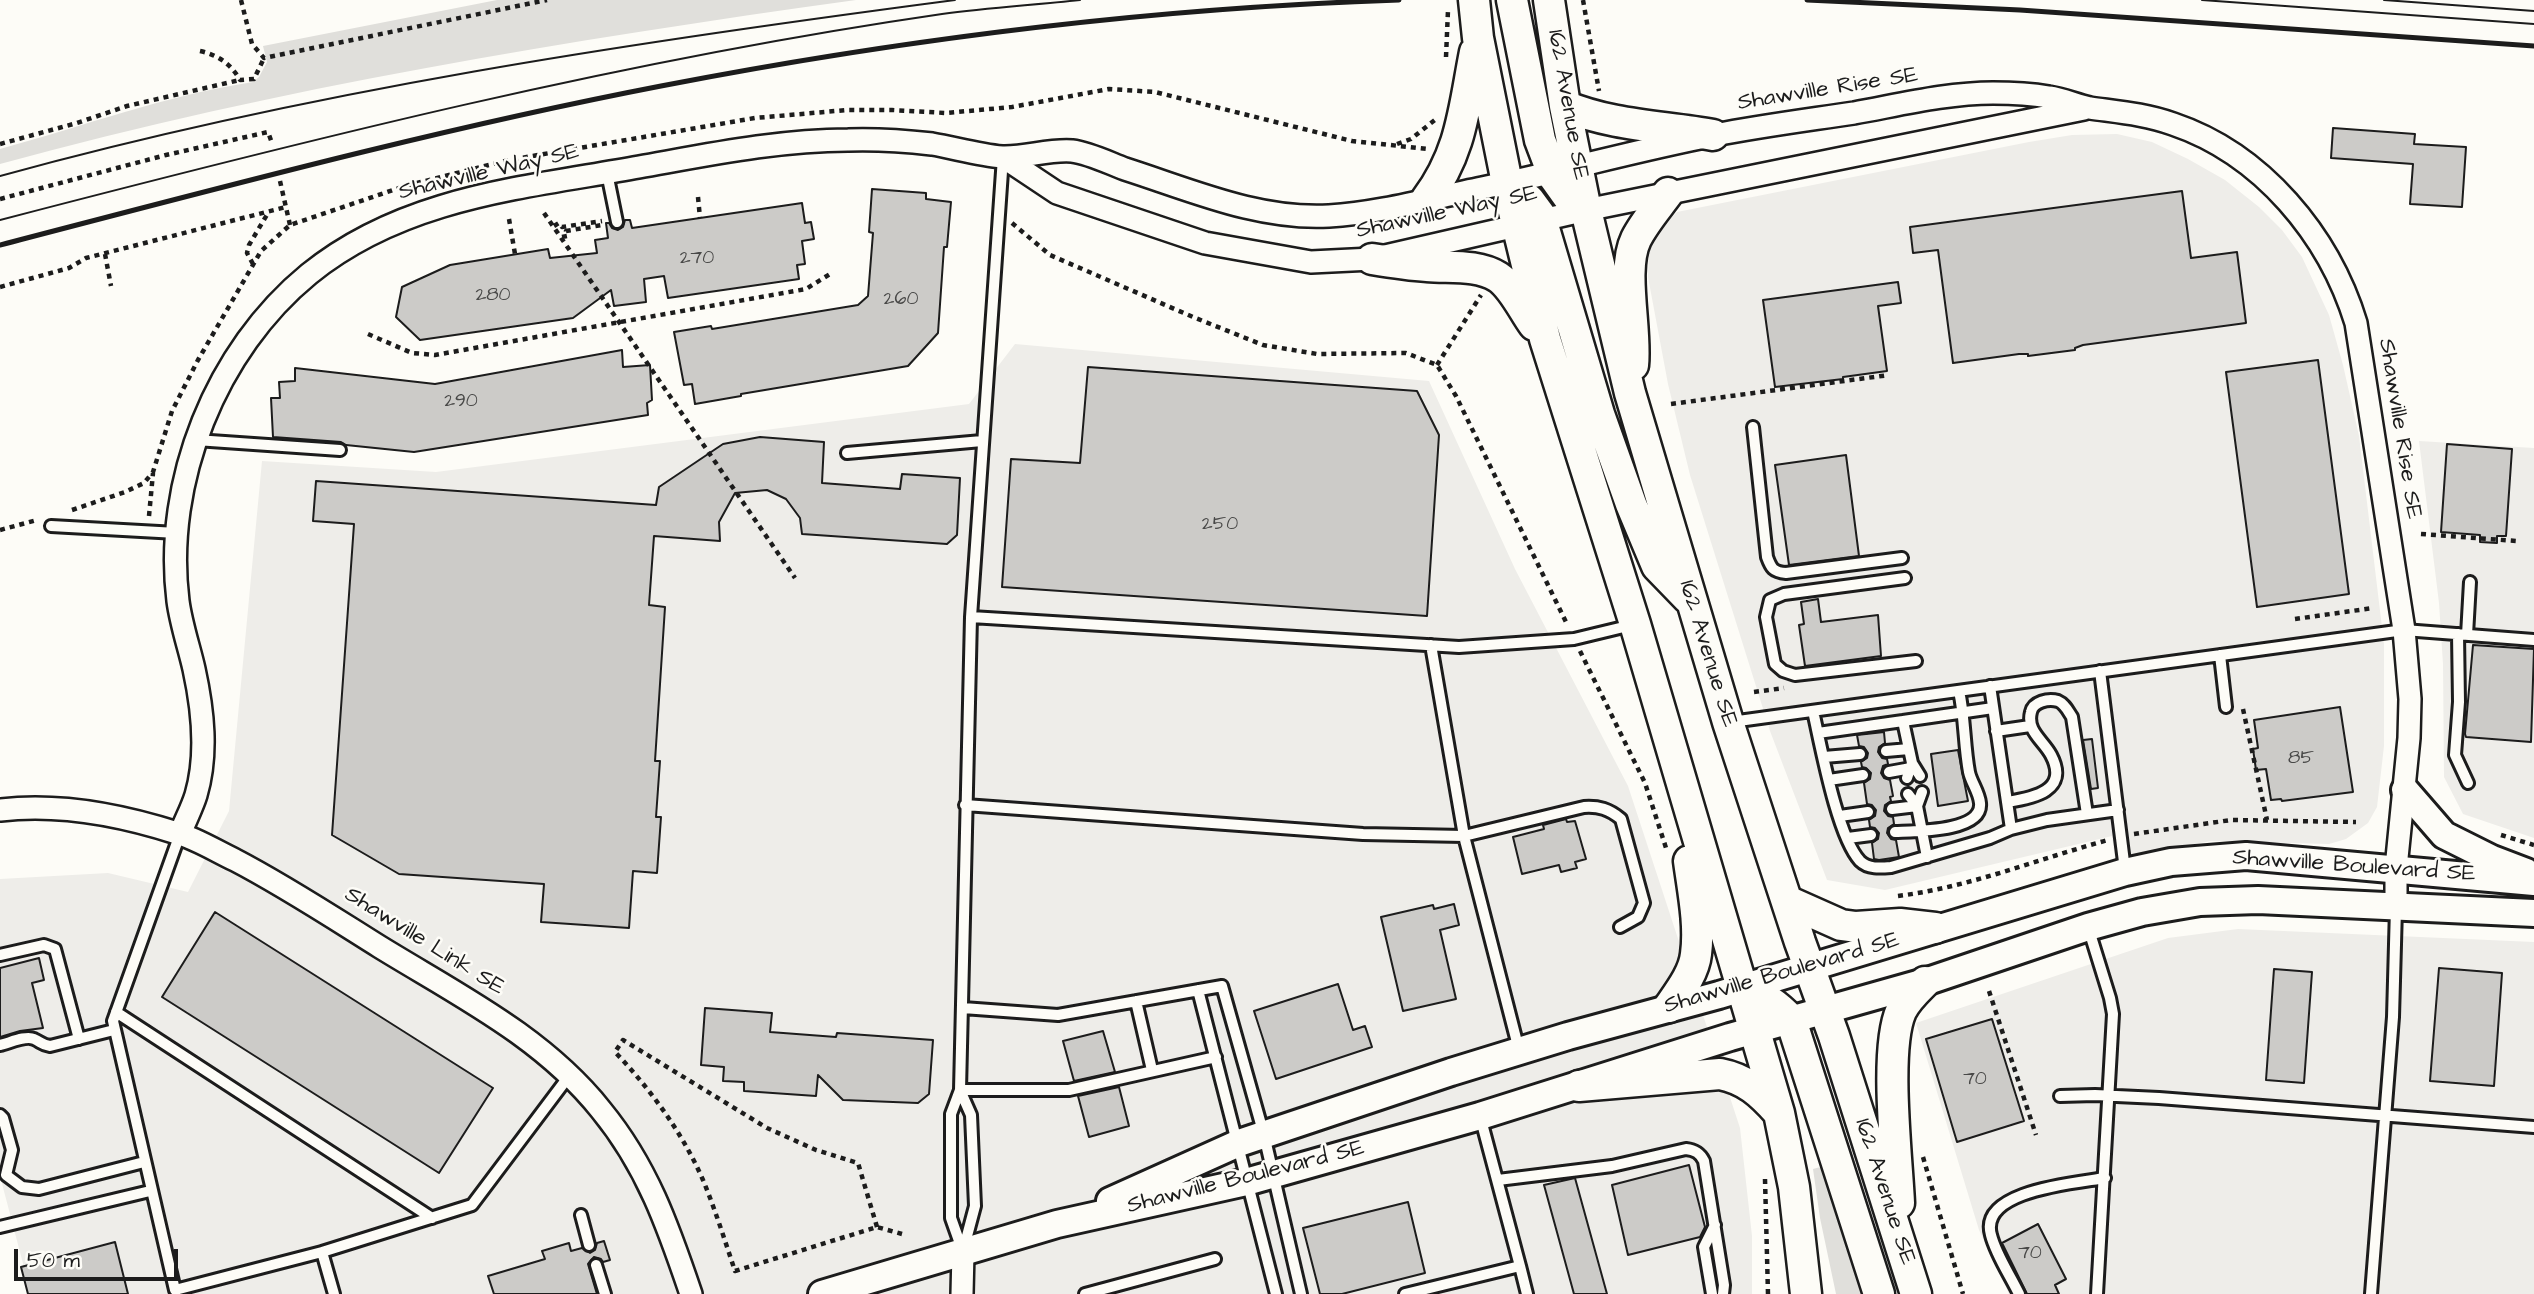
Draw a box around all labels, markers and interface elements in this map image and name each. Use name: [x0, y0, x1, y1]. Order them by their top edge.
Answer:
street label: 162 Avenue SE: [1540, 28, 1594, 182]
street label: Shawville Rise SE: [1736, 62, 1920, 118]
street label: Shawville Way SE: [396, 139, 582, 207]
street label: Shawville Way SE: [1354, 180, 1540, 246]
house number: 270: [680, 248, 714, 270]
house number: 280: [475, 285, 511, 307]
house number: 260: [884, 289, 918, 311]
street label: Shawville Rise SE: [2371, 337, 2427, 521]
house number: 290: [444, 391, 478, 413]
house number: 250: [1202, 514, 1238, 536]
street label: 162 Avenue SE: [1672, 577, 1742, 731]
house number: 85: [2288, 748, 2314, 770]
street label: Shawville Boulevard SE: [2232, 845, 2476, 889]
street label: Shawville Link SE: [339, 882, 509, 1002]
street label: Shawville Boulevard SE: [1661, 927, 1903, 1021]
house number: 70: [1963, 1069, 1987, 1091]
street label: 162 Avenue SE: [1847, 1115, 1921, 1269]
street label: Shawville Boulevard SE: [1125, 1135, 1367, 1221]
scale bar: [18, 1234, 182, 1278]
house number: 70: [2018, 1243, 2042, 1265]
text: 50 m: [27, 1246, 80, 1275]

